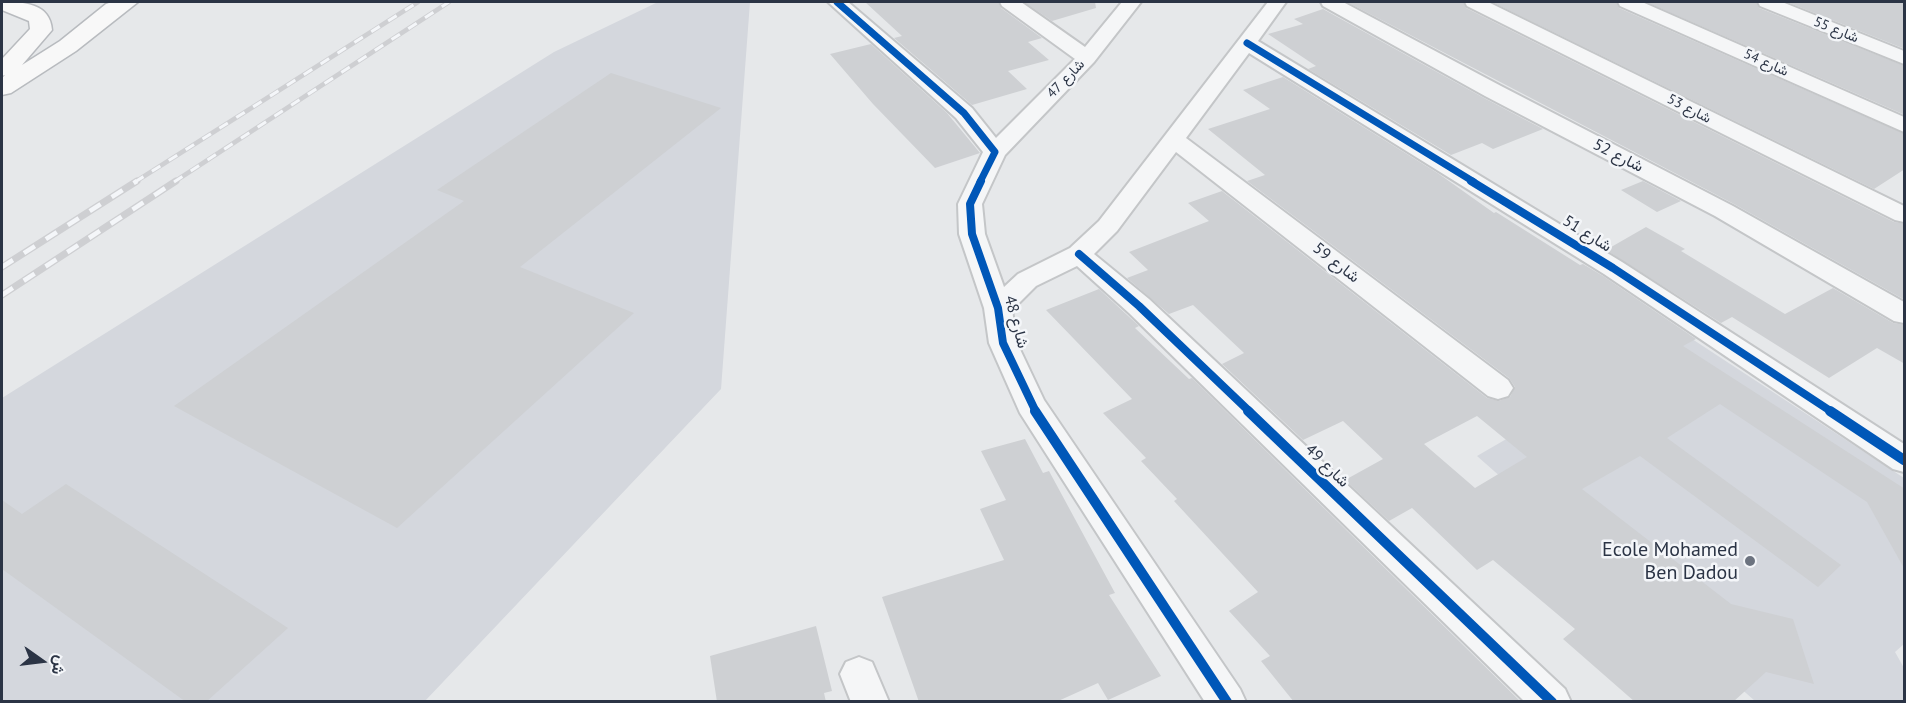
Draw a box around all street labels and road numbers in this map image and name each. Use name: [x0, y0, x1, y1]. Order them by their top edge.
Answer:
street label: شارع 55: [1811, 13, 1861, 47]
street label: شارع 54: [1741, 46, 1791, 80]
street label: شارع 47: [1044, 56, 1088, 102]
street label: شارع 53: [1664, 91, 1714, 127]
street label: شارع 52: [1590, 135, 1646, 177]
street label: شارع 51: [1559, 212, 1615, 256]
street label: شارع 59: [1309, 239, 1363, 287]
street label: شارع 48: [1000, 293, 1032, 351]
street label: شارع 49: [1301, 440, 1353, 492]

